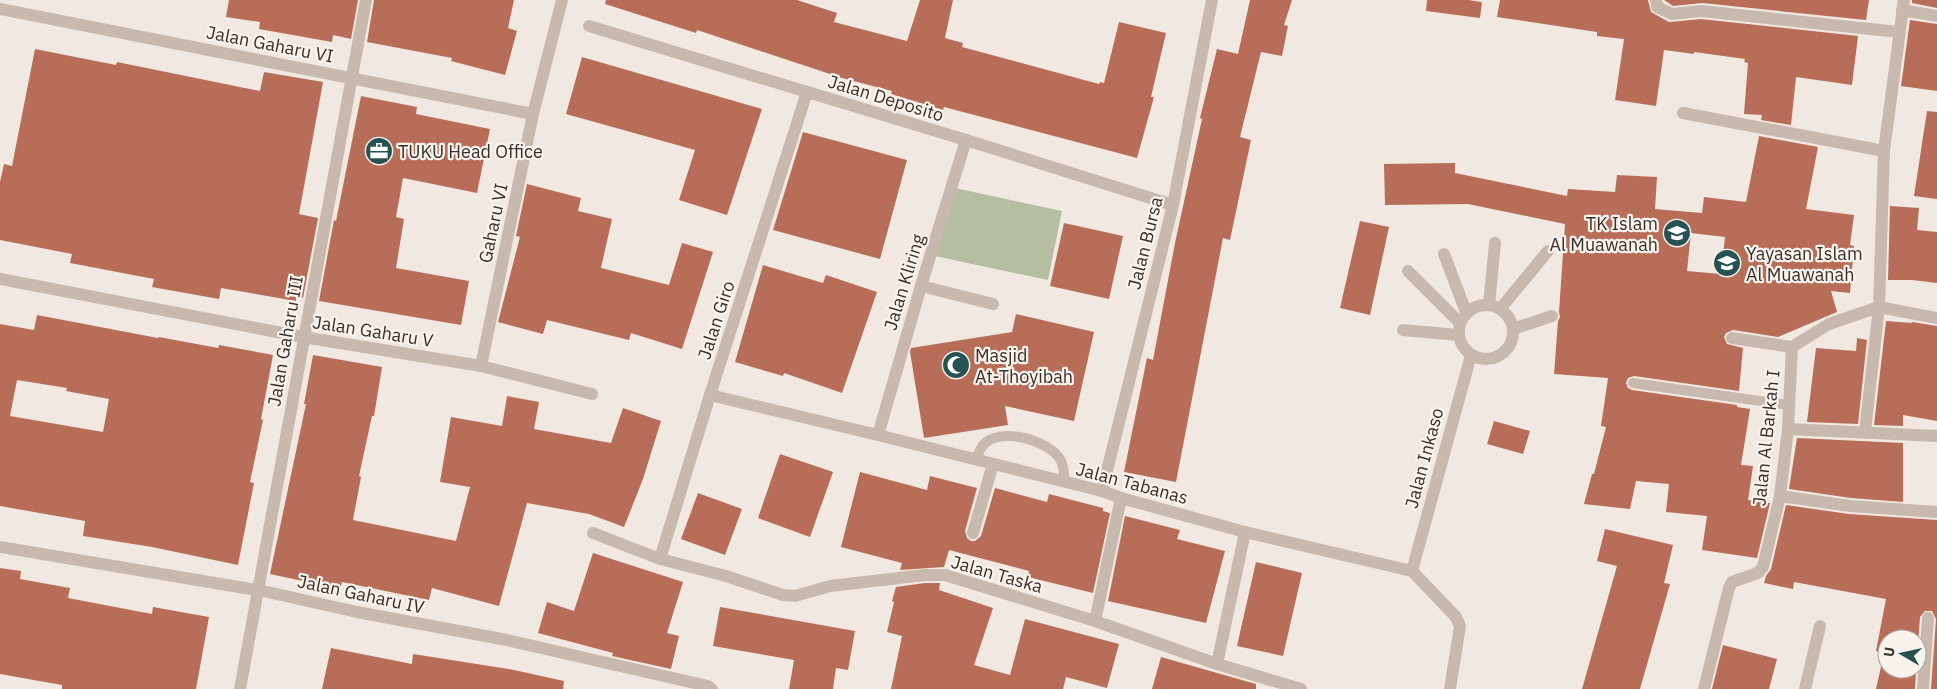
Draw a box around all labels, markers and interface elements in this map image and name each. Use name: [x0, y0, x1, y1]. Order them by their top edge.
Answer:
street label: Jalan Gaharu VI: [204, 20, 336, 68]
street label: Jalan Deposito: [825, 69, 947, 127]
office icon: TUKU Head Office: [364, 136, 394, 166]
place label: TUKU Head Office: [398, 140, 543, 163]
street label: Gaharu VI: [473, 181, 513, 265]
street label: Jalan Bursa: [1122, 194, 1168, 292]
place label: TK Islam Al Muawanah: [1550, 212, 1658, 256]
school or university icon: TK Islam Al Muawanah: [1662, 218, 1692, 248]
street label: Jalan Kliring: [878, 231, 930, 333]
place label: Yayasan Islam Al Muawanah: [1746, 242, 1863, 286]
school or university icon: Yayasan Islam Al Muawanah: [1712, 248, 1742, 278]
street label: Jalan Gaharu III: [262, 274, 308, 408]
street label: Jalan Giro: [692, 278, 740, 362]
street label: Jalan Gaharu V: [311, 310, 435, 352]
place label: Masjid At-Thoyibah: [975, 344, 1073, 388]
mosque icon: Masjid At-Thoyibah: [941, 350, 971, 380]
street label: Jalan Al Barkah I: [1747, 369, 1785, 507]
street label: Jalan Inkaso: [1400, 405, 1448, 511]
street label: Jalan Tabanas: [1073, 457, 1191, 509]
street label: Jalan Taska: [949, 550, 1046, 598]
street label: Jalan Gaharu IV: [296, 569, 426, 619]
north arrow: [1877, 629, 1927, 679]
text: U: [1880, 646, 1899, 658]

